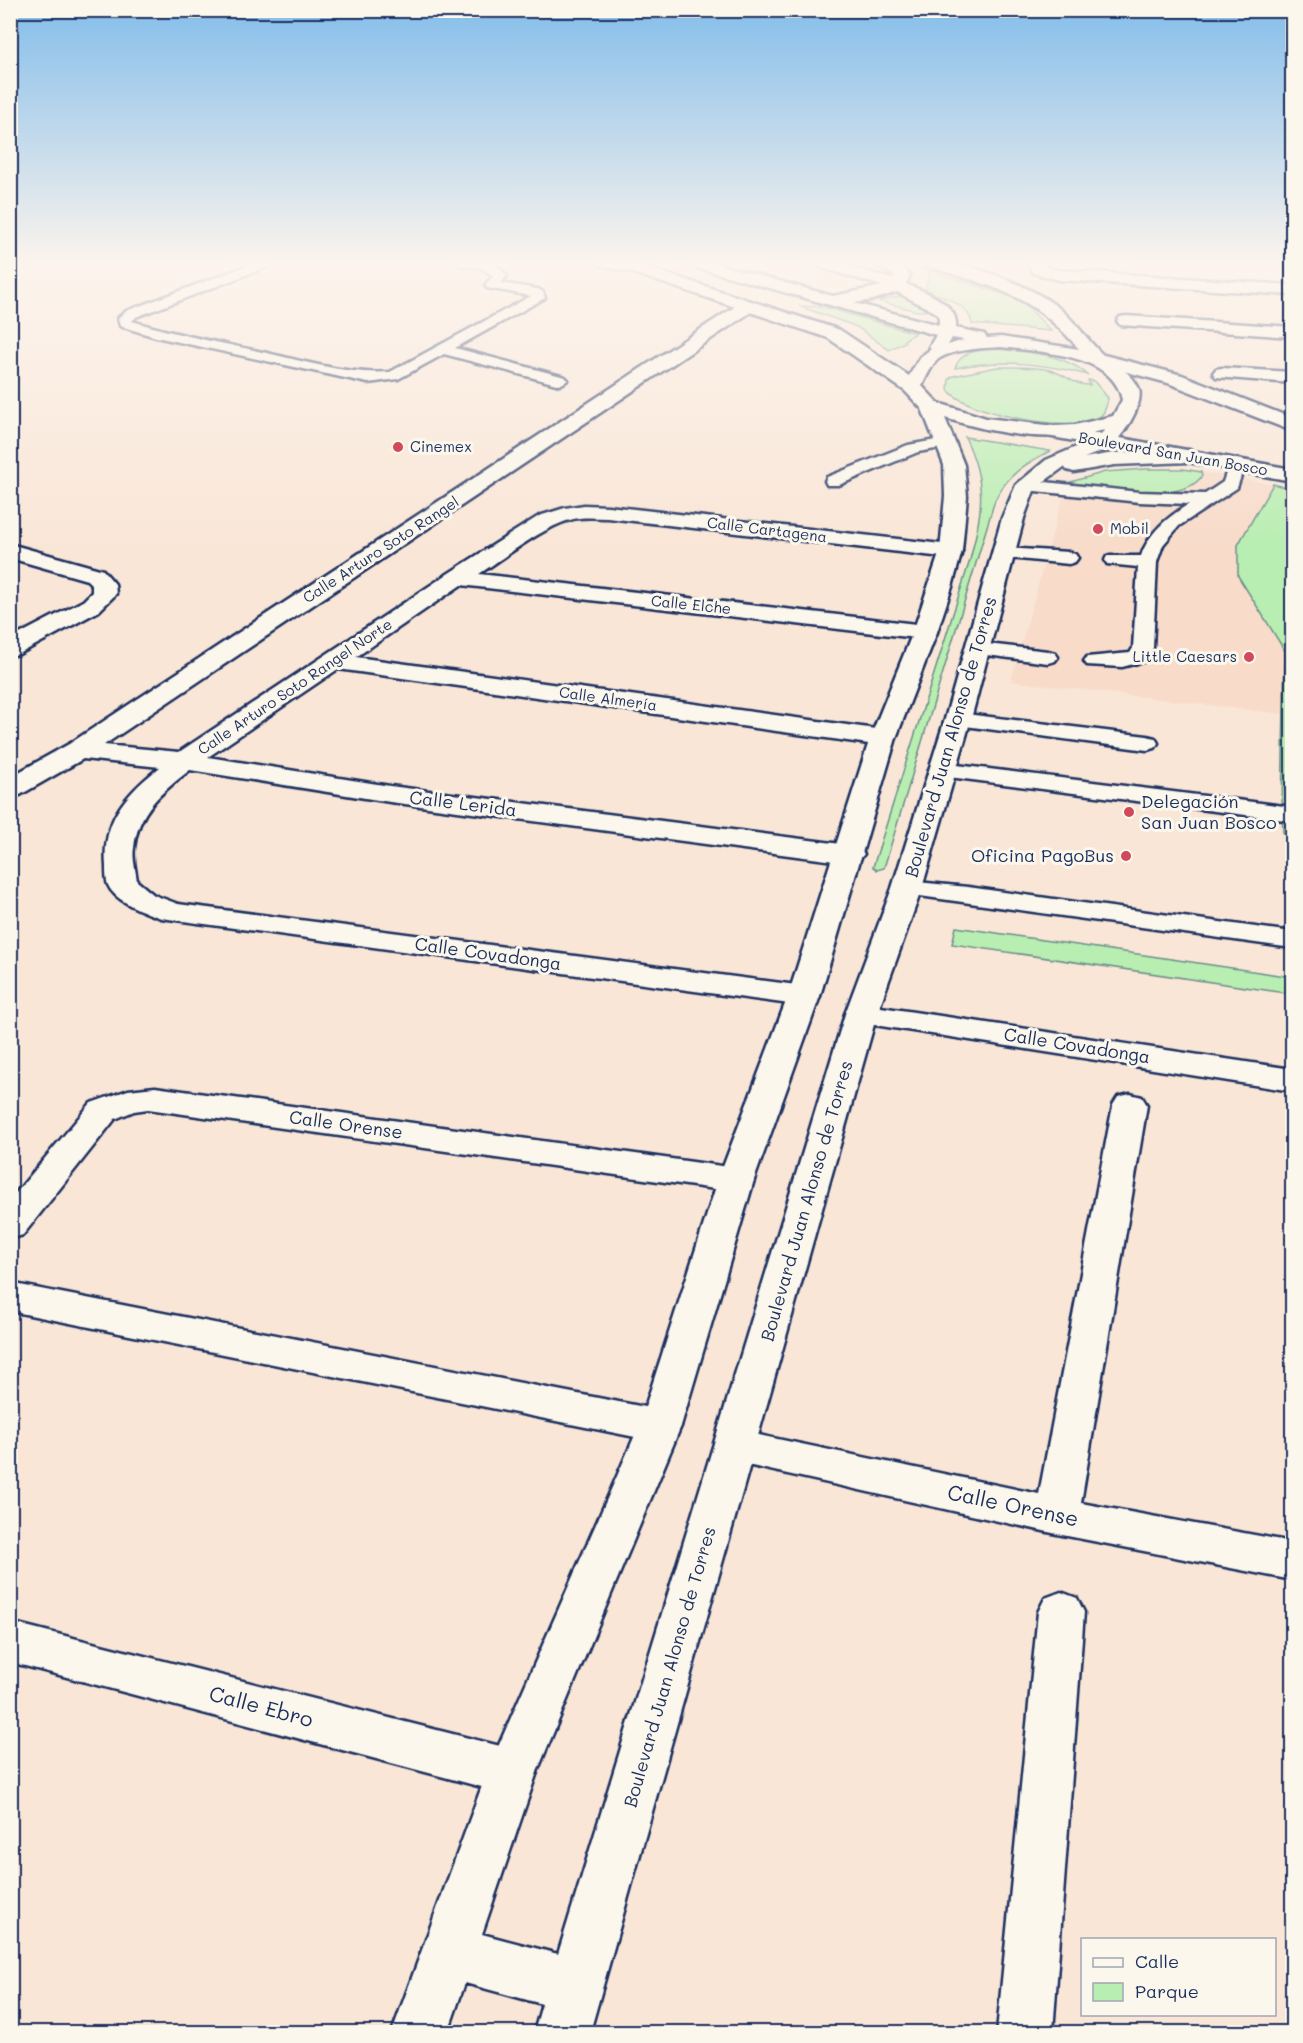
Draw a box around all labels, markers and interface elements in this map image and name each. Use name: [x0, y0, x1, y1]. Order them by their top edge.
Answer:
street label: Boulevard San Juan Bosco: [1077, 427, 1269, 480]
place label: Cinemex: [410, 436, 472, 456]
marker: Cinemex: [391, 440, 405, 454]
street label: Calle Arturo Soto Rangel: [299, 491, 462, 607]
street label: Calle Cartagena: [706, 512, 828, 546]
place label: Mobil: [1110, 518, 1149, 538]
marker: Mobil: [1091, 522, 1105, 536]
street label: Calle Elche: [650, 590, 732, 618]
street label: Boulevard Juan Alonso de Torres: [898, 594, 1002, 880]
street label: Calle Arturo Soto Rangel Norte: [193, 613, 396, 759]
place label: Little Caesars: [1133, 646, 1237, 666]
marker: Little Caesars: [1242, 650, 1256, 664]
street label: Calle Almería: [558, 681, 658, 715]
street label: Calle Lerida: [408, 785, 518, 821]
place label: Delegación San Juan Bosco: [1141, 789, 1277, 834]
marker: Delegación San Juan Bosco: [1122, 805, 1136, 819]
place label: Oficina PagoBus: [971, 843, 1114, 867]
marker: Oficina PagoBus: [1119, 849, 1133, 863]
street label: Calle Covadonga: [413, 931, 563, 975]
street label: Calle Covadonga: [1002, 1022, 1152, 1068]
street label: Boulevard Juan Alonso de Torres: [754, 1058, 858, 1344]
street label: Calle Orense: [288, 1104, 404, 1144]
street label: Calle Orense: [945, 1477, 1081, 1532]
street label: Boulevard Juan Alonso de Torres: [617, 1524, 721, 1810]
street label: Calle Ebro: [206, 1679, 316, 1732]
legend: [1081, 1938, 1276, 2016]
text: Calle: [1135, 1949, 1179, 1973]
text: Parque: [1135, 1979, 1199, 2003]

